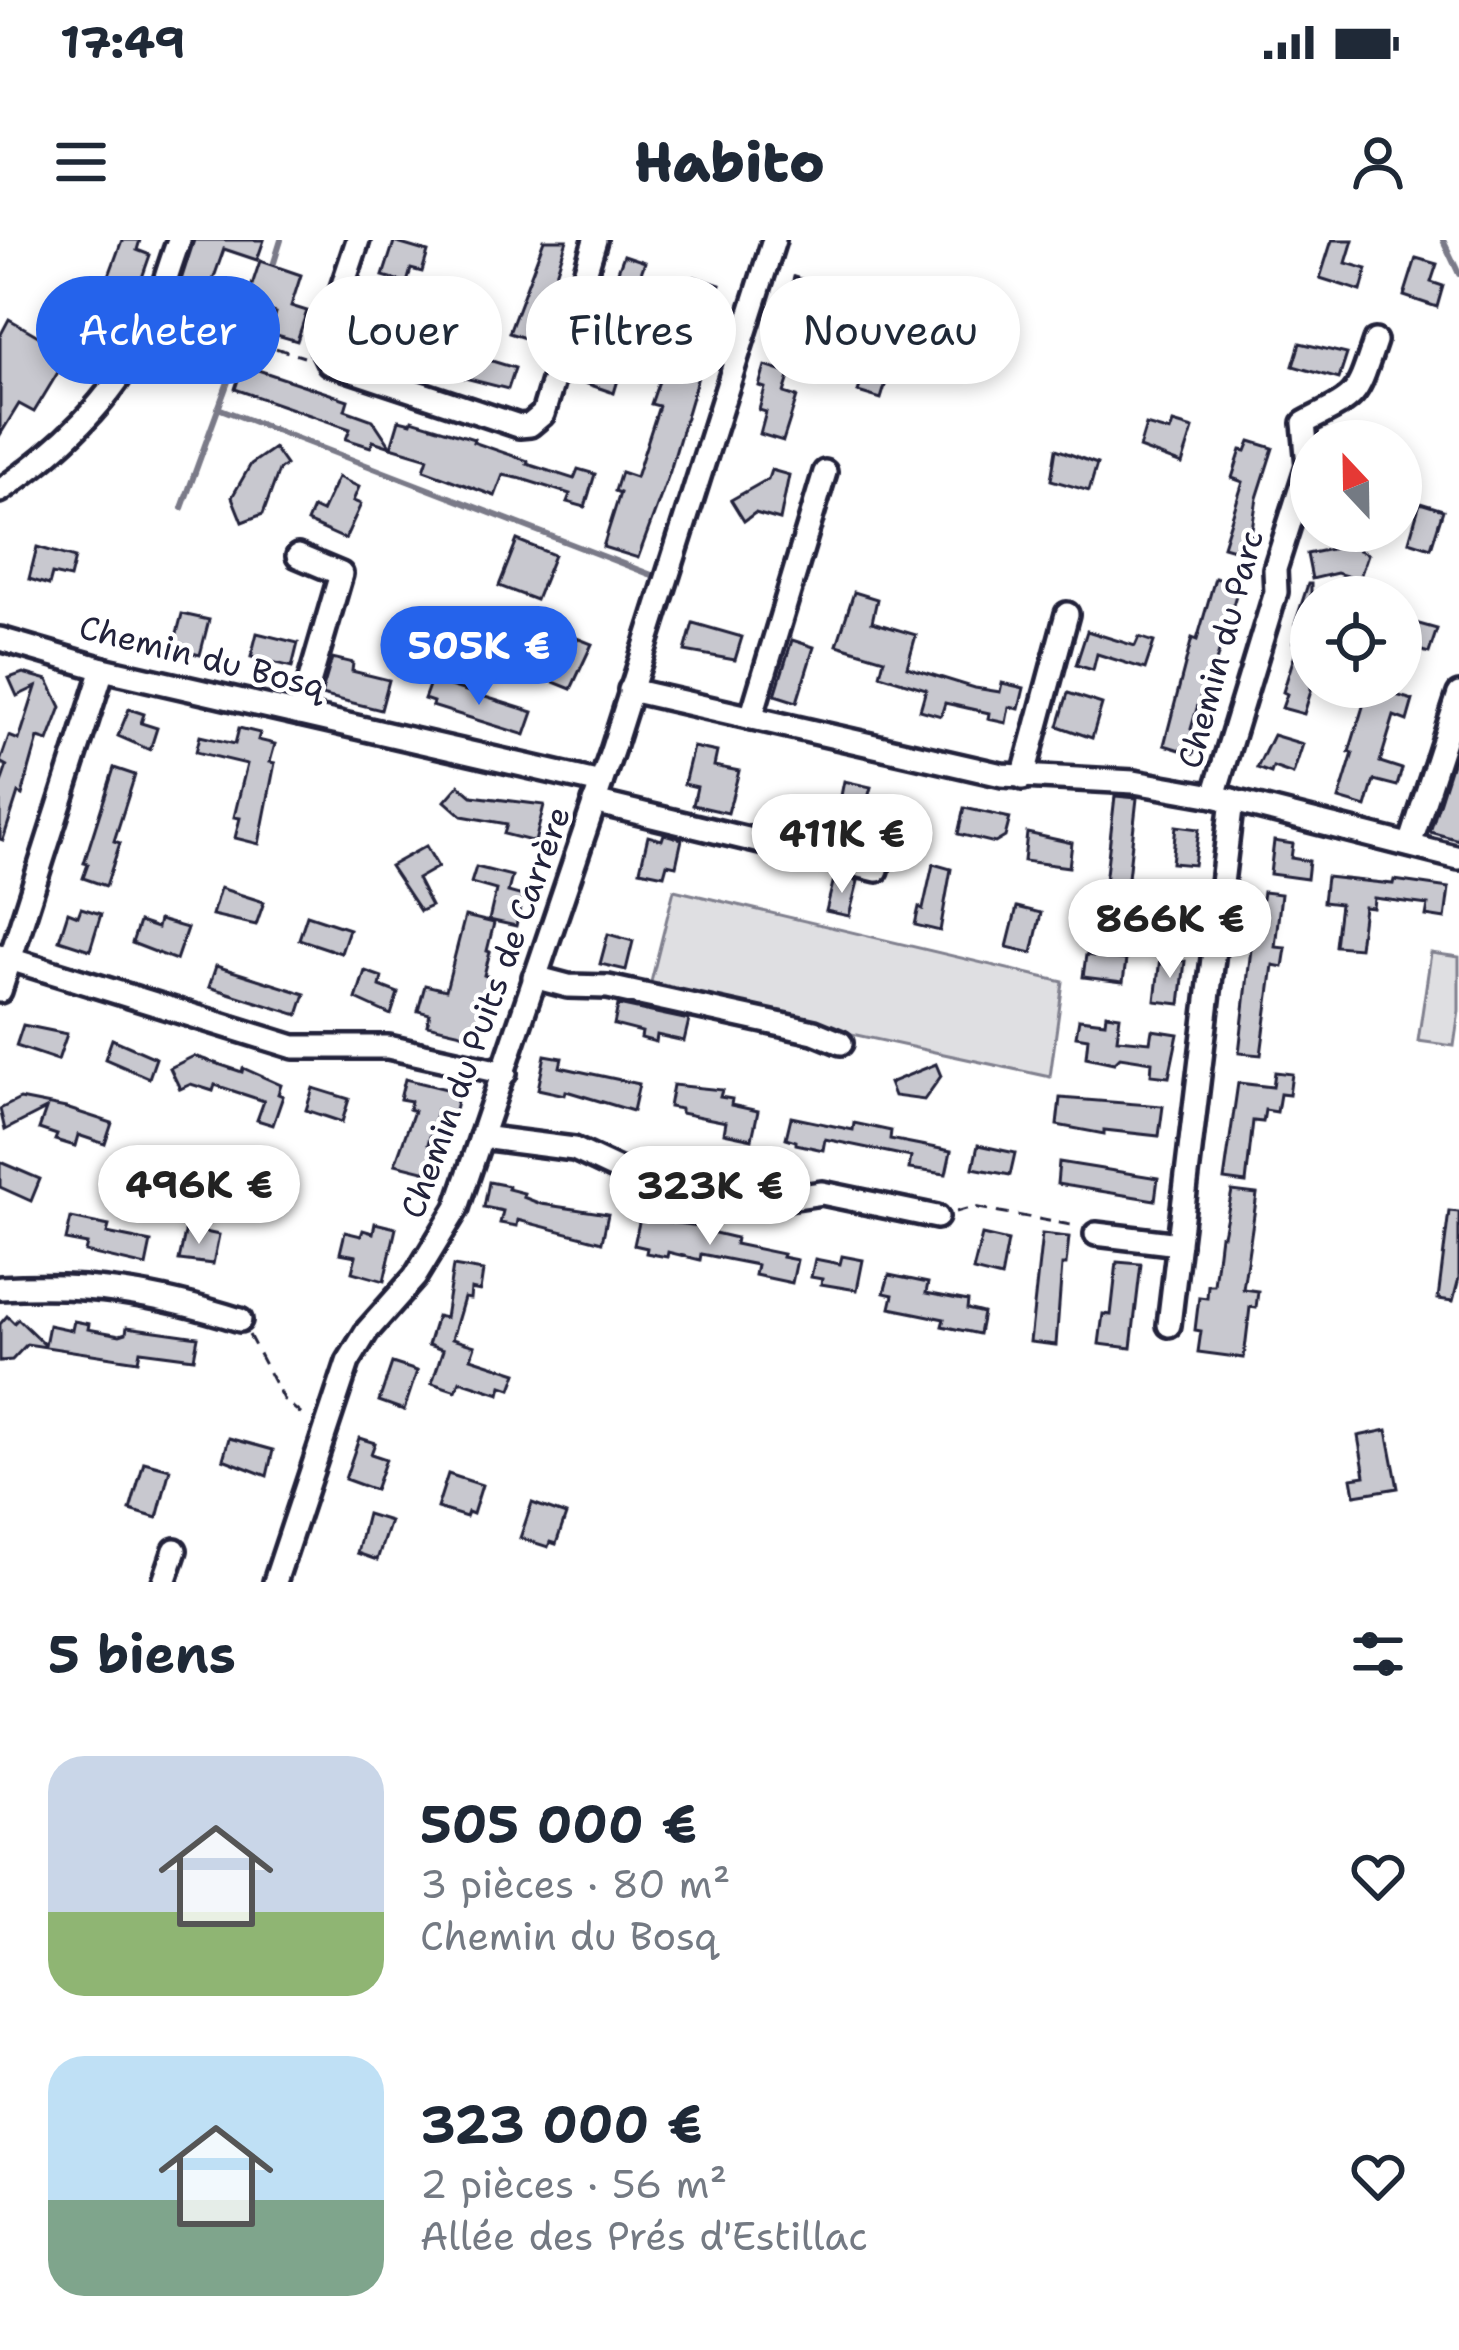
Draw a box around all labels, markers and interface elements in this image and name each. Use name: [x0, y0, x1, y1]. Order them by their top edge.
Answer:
text: 17:49: [60, 12, 186, 72]
text: Habito: [634, 126, 825, 198]
icon: menu: [48, 129, 114, 195]
icon: person: [1345, 129, 1411, 195]
chip: Acheter: [36, 276, 280, 384]
chip: Louer: [304, 276, 502, 384]
chip: Filtres: [526, 276, 736, 384]
chip: Nouveau: [760, 276, 1020, 384]
north arrow: [1290, 420, 1422, 552]
map controls: [1290, 420, 1422, 708]
street label: Chemin du Parc: [1167, 525, 1274, 773]
button: locate: [1290, 576, 1422, 708]
street label: Chemin du Bosq: [74, 604, 332, 709]
pin: 505K €: [381, 606, 577, 708]
text: 505K €: [407, 619, 551, 671]
pin: 411K €: [744, 794, 940, 896]
street label: Chemin du Puits de Carrère: [390, 800, 581, 1224]
text: 411K €: [779, 807, 905, 859]
pin: 866K €: [1072, 879, 1268, 981]
text: 866K €: [1095, 892, 1245, 944]
pin: 496K €: [101, 1145, 297, 1247]
pin: 323K €: [612, 1146, 808, 1248]
text: 496K €: [125, 1158, 273, 1210]
text: 323K €: [636, 1159, 784, 1211]
text: 5 biens: [48, 1620, 236, 1688]
icon: filters: [1345, 1621, 1411, 1687]
text: 505 000 €: [420, 1790, 697, 1858]
icon: home: [144, 1804, 288, 1948]
icon: heart: [1345, 1843, 1411, 1909]
text: 3 pièces · 80 m²: [420, 1858, 730, 1910]
text: Chemin du Bosq: [420, 1910, 717, 1962]
text: 323 000 €: [420, 2090, 702, 2158]
icon: home: [144, 2104, 288, 2248]
icon: heart: [1345, 2143, 1411, 2209]
text: 2 pièces · 56 m²: [420, 2158, 727, 2210]
text: Allée des Prés d'Estillac: [420, 2210, 868, 2262]

